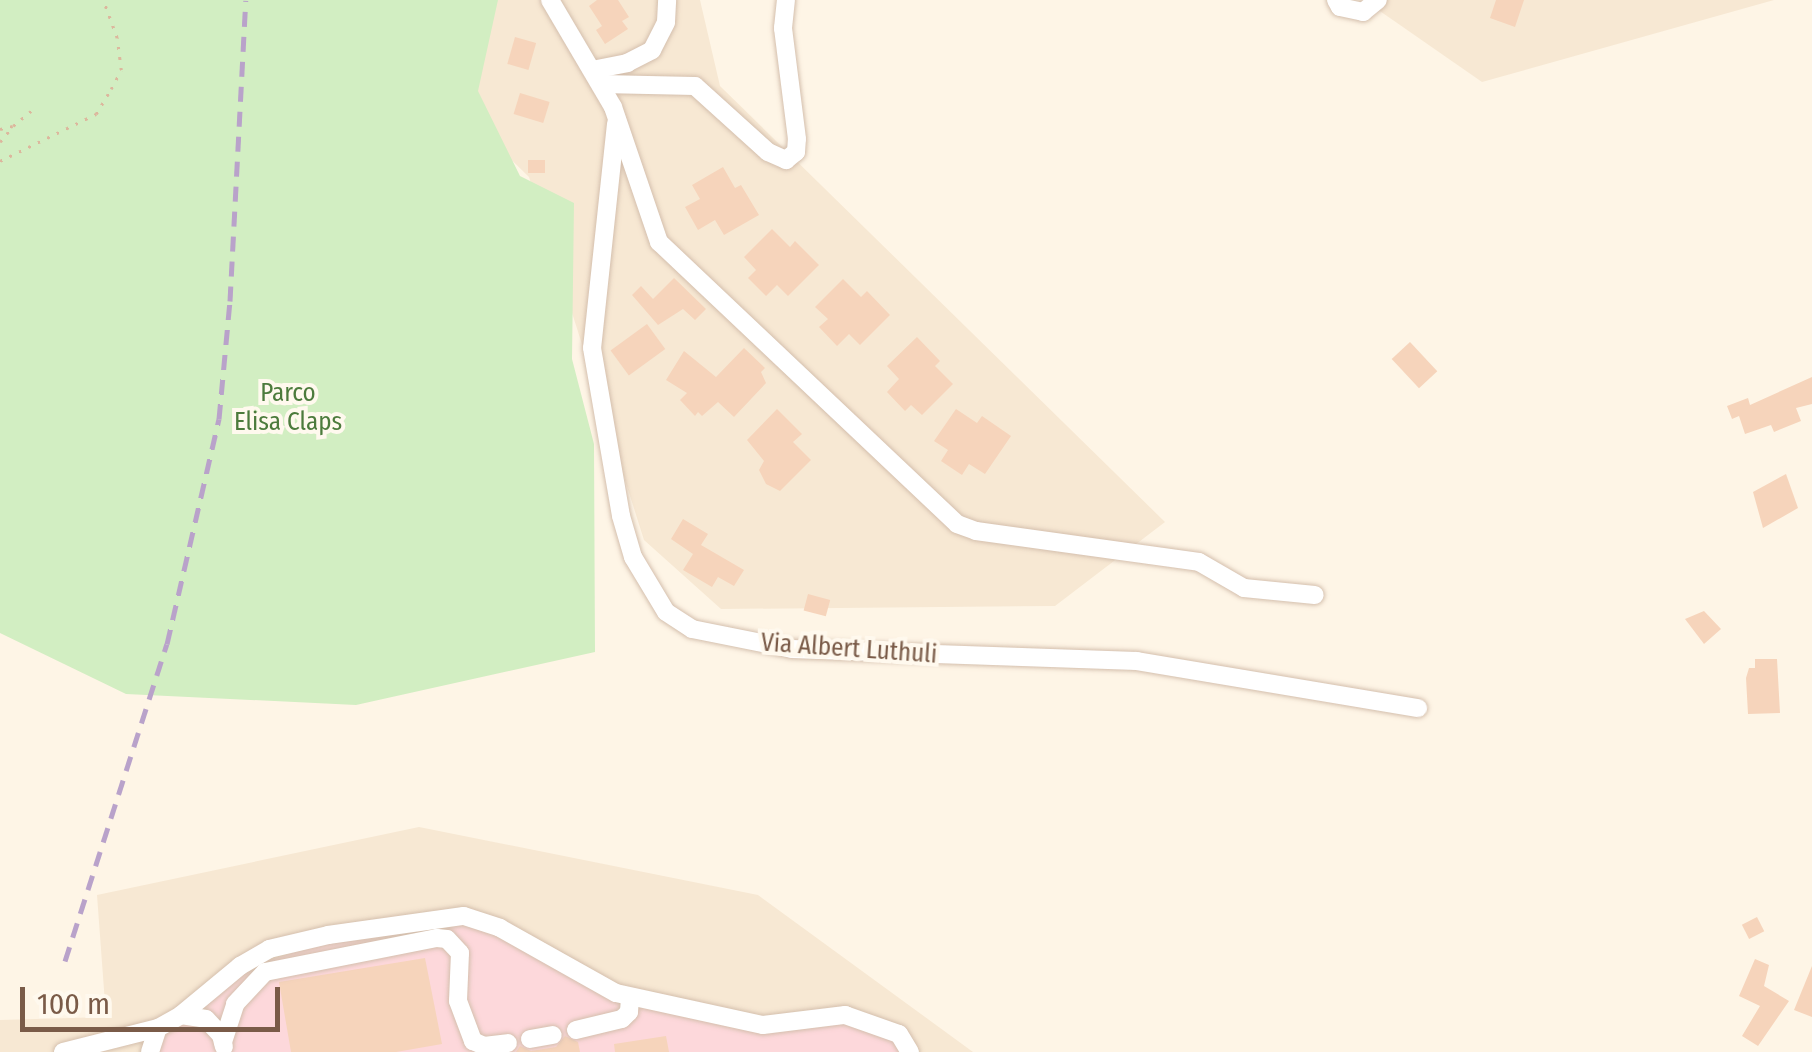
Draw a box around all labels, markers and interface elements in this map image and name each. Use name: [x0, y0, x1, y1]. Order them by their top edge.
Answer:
park label: Parco Elisa Claps: [234, 379, 342, 438]
street label: Via Albert Luthuli: [760, 628, 938, 670]
scale bar: [25, 967, 285, 1029]
text: 100 m: [37, 986, 110, 1022]

